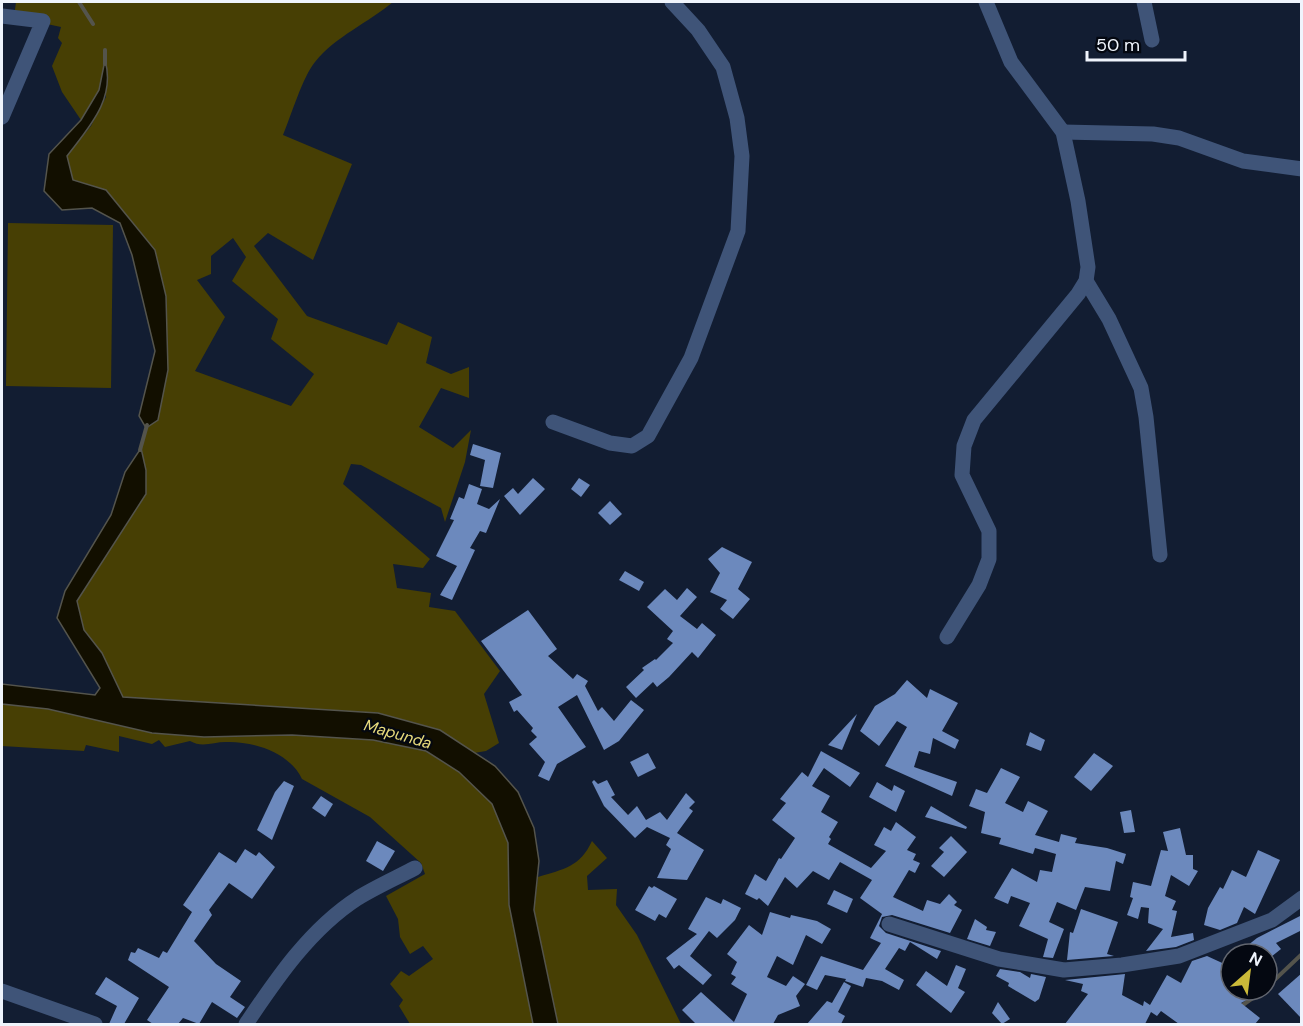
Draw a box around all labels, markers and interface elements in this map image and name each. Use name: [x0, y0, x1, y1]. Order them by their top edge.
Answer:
scale bar: [1087, 24, 1184, 62]
text: 50 m: [1096, 33, 1140, 57]
water label: Mapunda: [362, 714, 434, 754]
north arrow: [1219, 942, 1279, 1002]
text: N: [1246, 947, 1266, 971]

